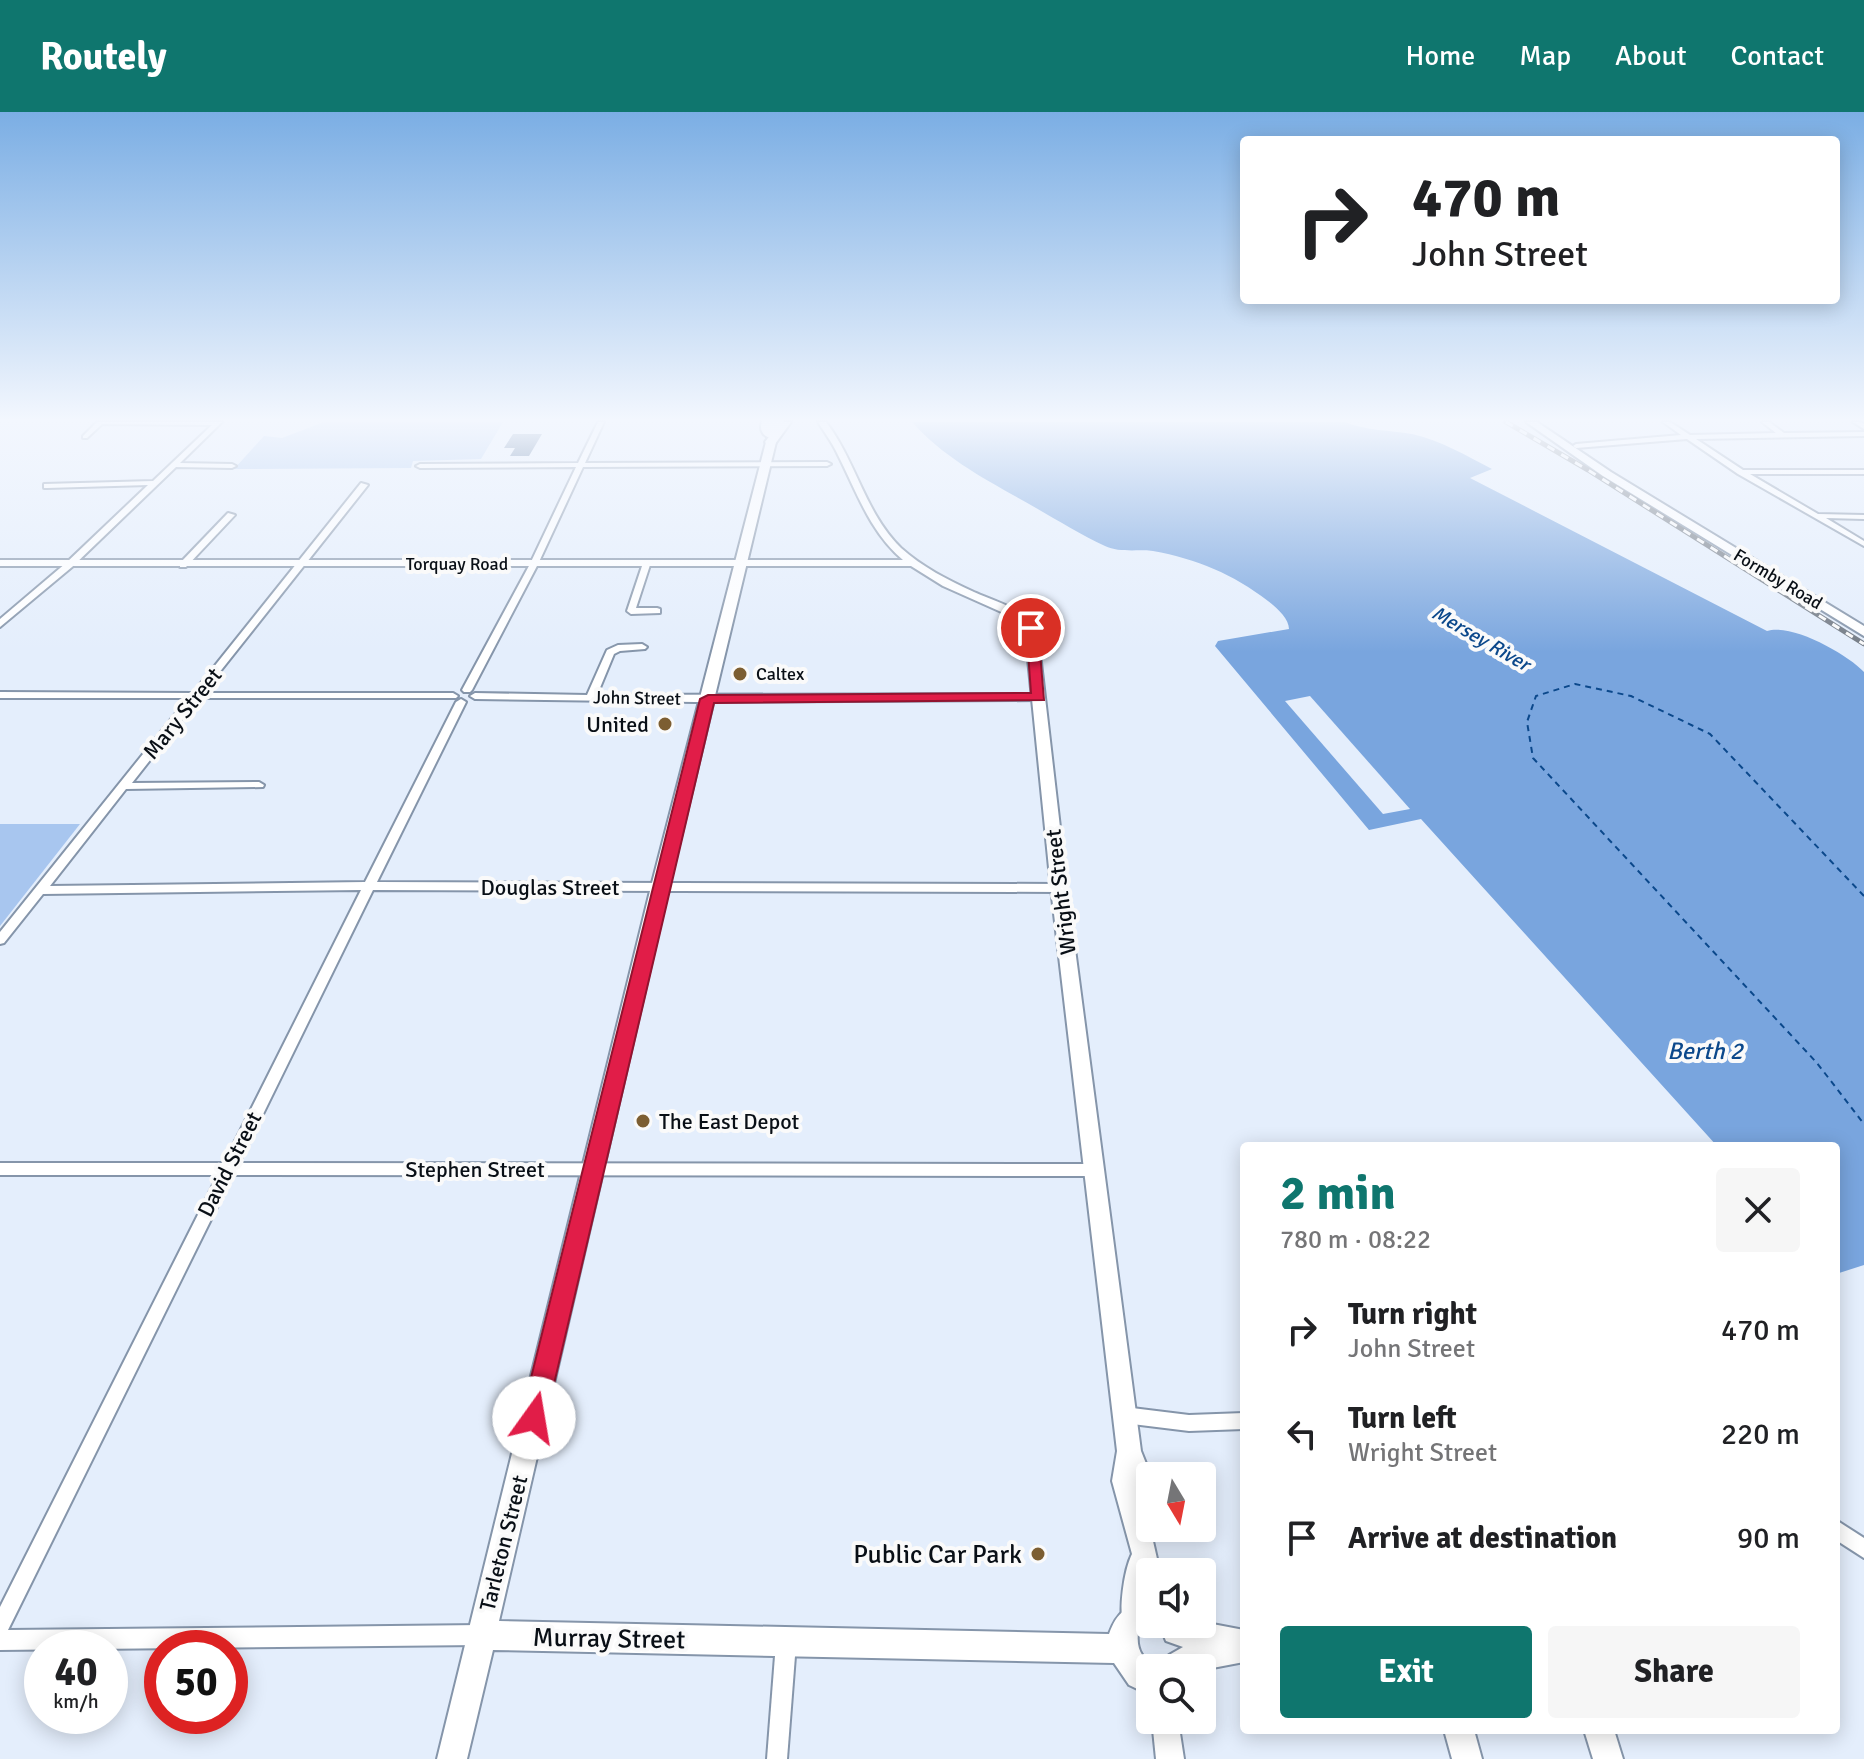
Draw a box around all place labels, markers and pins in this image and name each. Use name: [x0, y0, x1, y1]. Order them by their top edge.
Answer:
pin: [997, 594, 1065, 662]
place label: Caltex: [756, 663, 805, 685]
marker: Caltex: [731, 665, 749, 683]
place label: United: [586, 711, 649, 738]
marker: United: [656, 715, 674, 733]
place label: The East Depot: [659, 1108, 799, 1135]
marker: The East Depot: [634, 1112, 652, 1130]
place label: Public Car Park: [853, 1539, 1022, 1571]
marker: Public Car Park: [1029, 1545, 1047, 1563]

